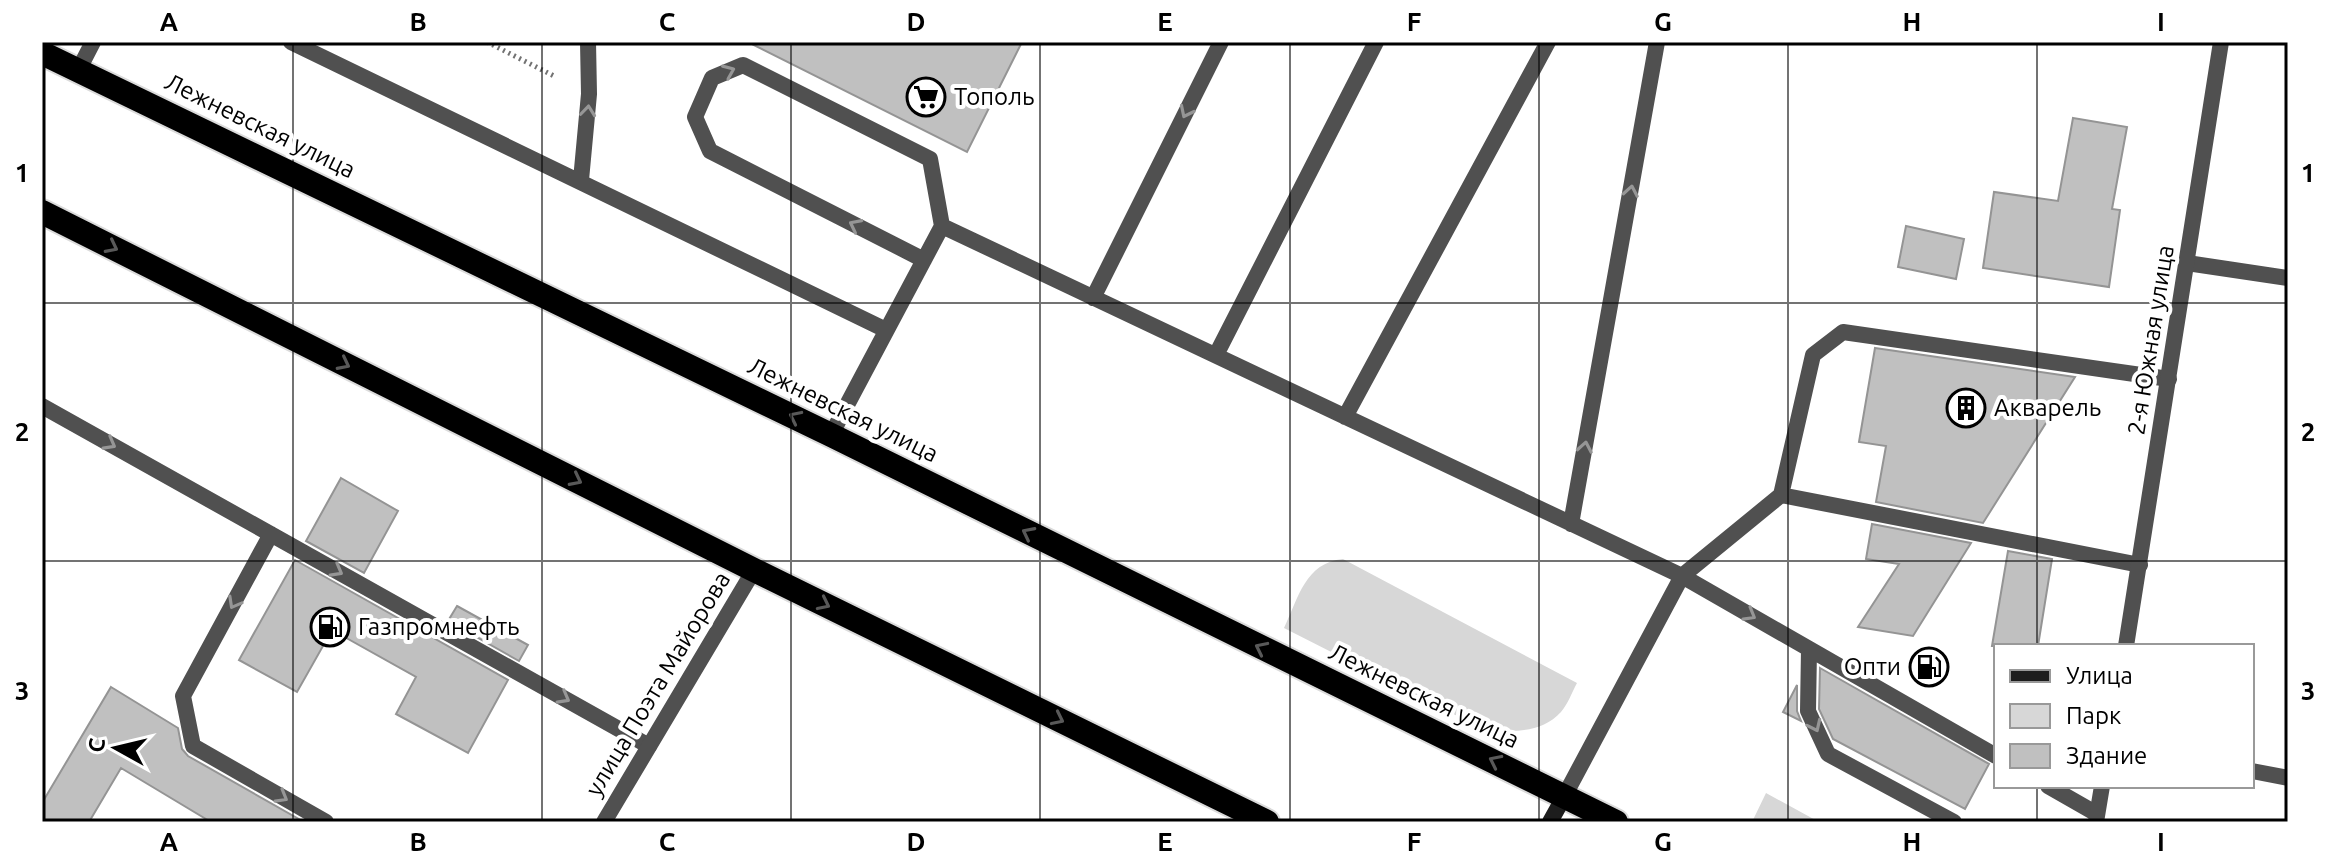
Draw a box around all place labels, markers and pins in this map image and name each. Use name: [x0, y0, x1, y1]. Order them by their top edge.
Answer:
supermarket icon: Тополь: [905, 76, 947, 118]
place label: Тополь: [954, 83, 1035, 110]
building icon: Акварель: [1945, 387, 1987, 429]
place label: Акварель: [1994, 394, 2101, 421]
fuel station icon: Газпромнефть: [309, 606, 351, 648]
place label: Газпромнефть: [358, 613, 520, 640]
fuel station icon: Опти: [1908, 646, 1950, 688]
place label: Опти: [1844, 653, 1901, 680]

